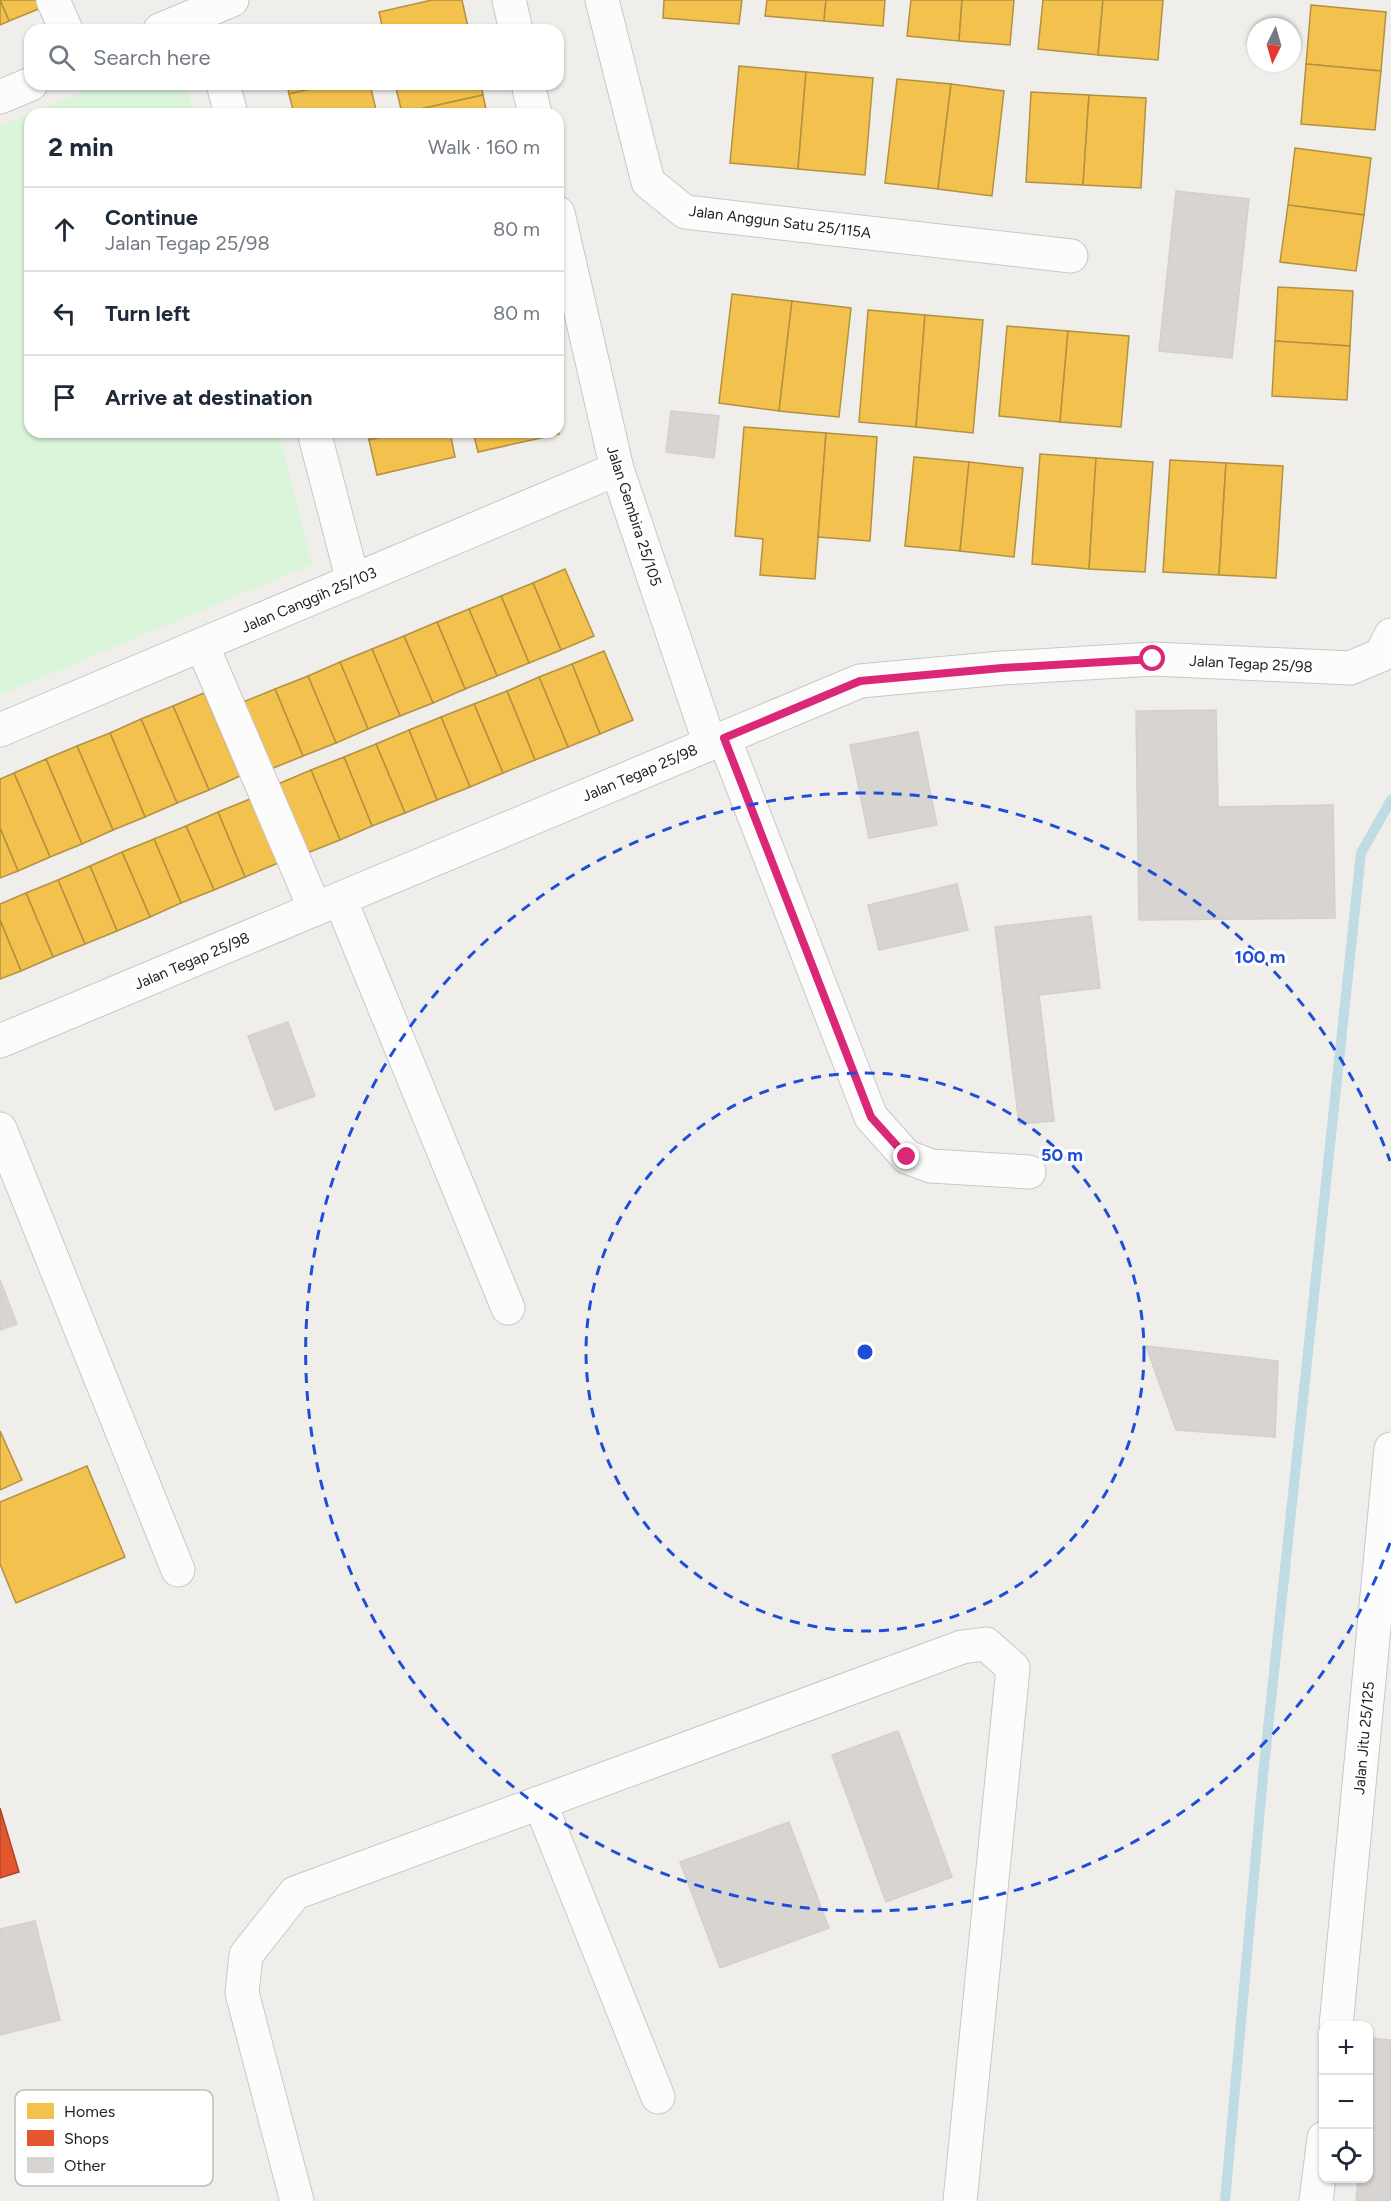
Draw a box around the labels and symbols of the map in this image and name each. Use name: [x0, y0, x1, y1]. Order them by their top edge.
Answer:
north arrow: [1247, 18, 1301, 72]
street label: Jalan Anggun Satu 25/115A: [688, 202, 872, 242]
street label: Jalan Gembira 25/105: [603, 443, 665, 589]
street label: Jalan Canggih 25/103: [239, 563, 379, 637]
route start: [1139, 645, 1165, 671]
street label: Jalan Tegap 25/98: [1189, 652, 1313, 676]
street label: Jalan Tegap 25/98: [580, 741, 700, 805]
street label: Jalan Tegap 25/98: [132, 929, 252, 993]
text: 100 m: [1235, 946, 1285, 968]
route end: [893, 1143, 919, 1169]
text: 50 m: [1041, 1144, 1083, 1166]
centre of rings: [855, 1342, 875, 1362]
street label: Jalan Jitu 25/125: [1350, 1681, 1378, 1795]
legend: [15, 2090, 213, 2186]
text: Homes: [64, 2102, 115, 2121]
text: Shops: [64, 2129, 109, 2148]
text: Other: [64, 2156, 106, 2175]

